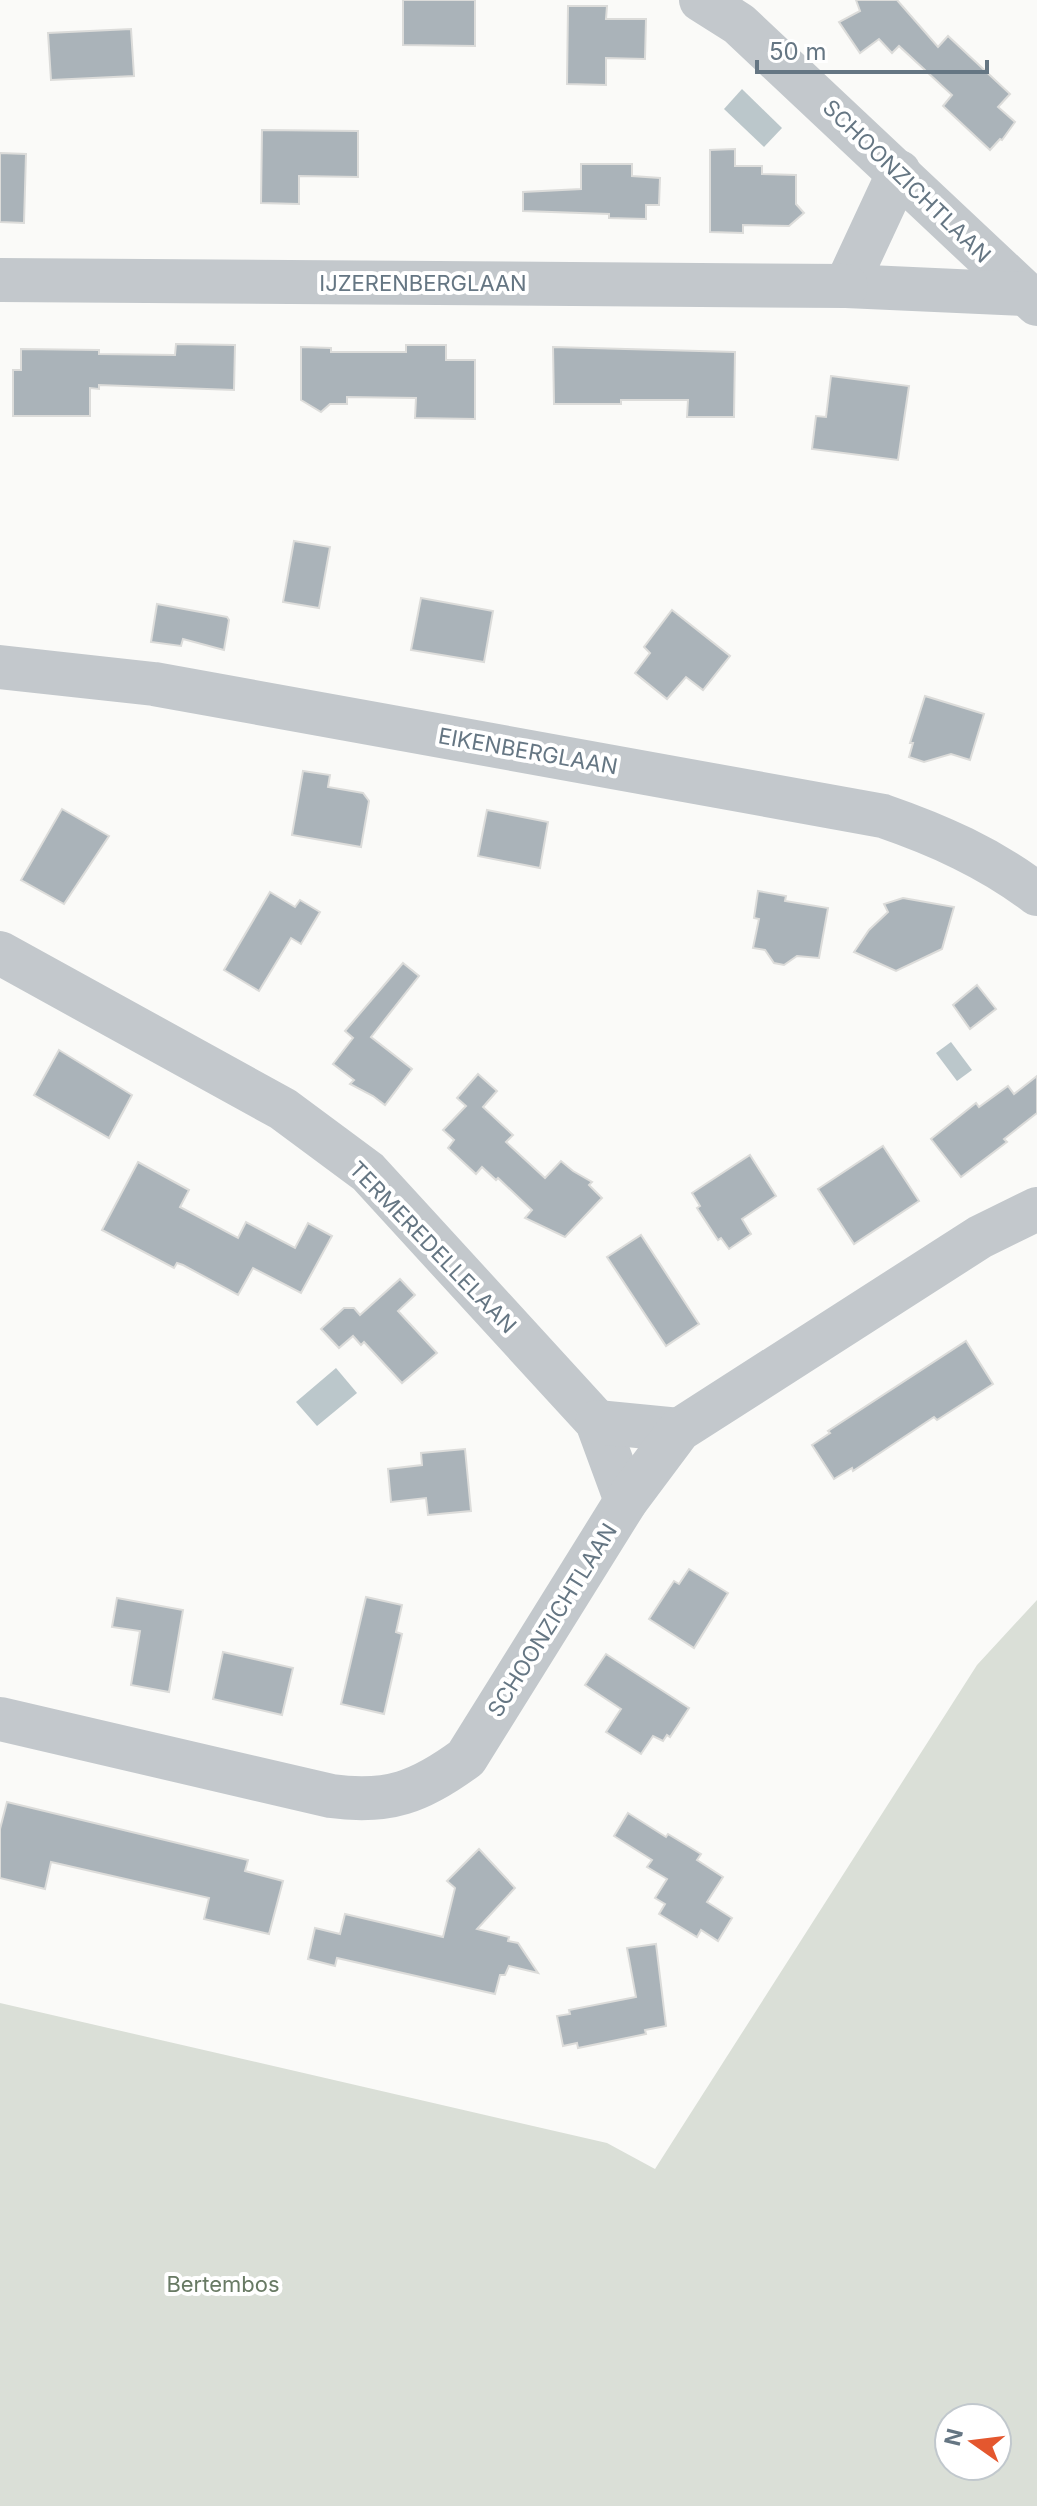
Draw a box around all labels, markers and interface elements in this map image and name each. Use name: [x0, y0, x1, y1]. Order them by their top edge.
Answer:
scale bar: [757, 24, 987, 74]
text: 50 m: [769, 37, 827, 66]
street label: SCHOONZICHTLAAN: [818, 94, 996, 268]
street label: IJZERENBERGLAAN: [319, 270, 527, 296]
street label: EIKENBERGLAAN: [436, 722, 620, 780]
street label: TERMEREDELLELAAN: [344, 1156, 522, 1338]
street label: SCHOONZICHTLAAN: [482, 1519, 622, 1721]
park label: Bertembos: [166, 2271, 280, 2297]
north arrow: [933, 2402, 1013, 2482]
text: N: [939, 2426, 968, 2448]

